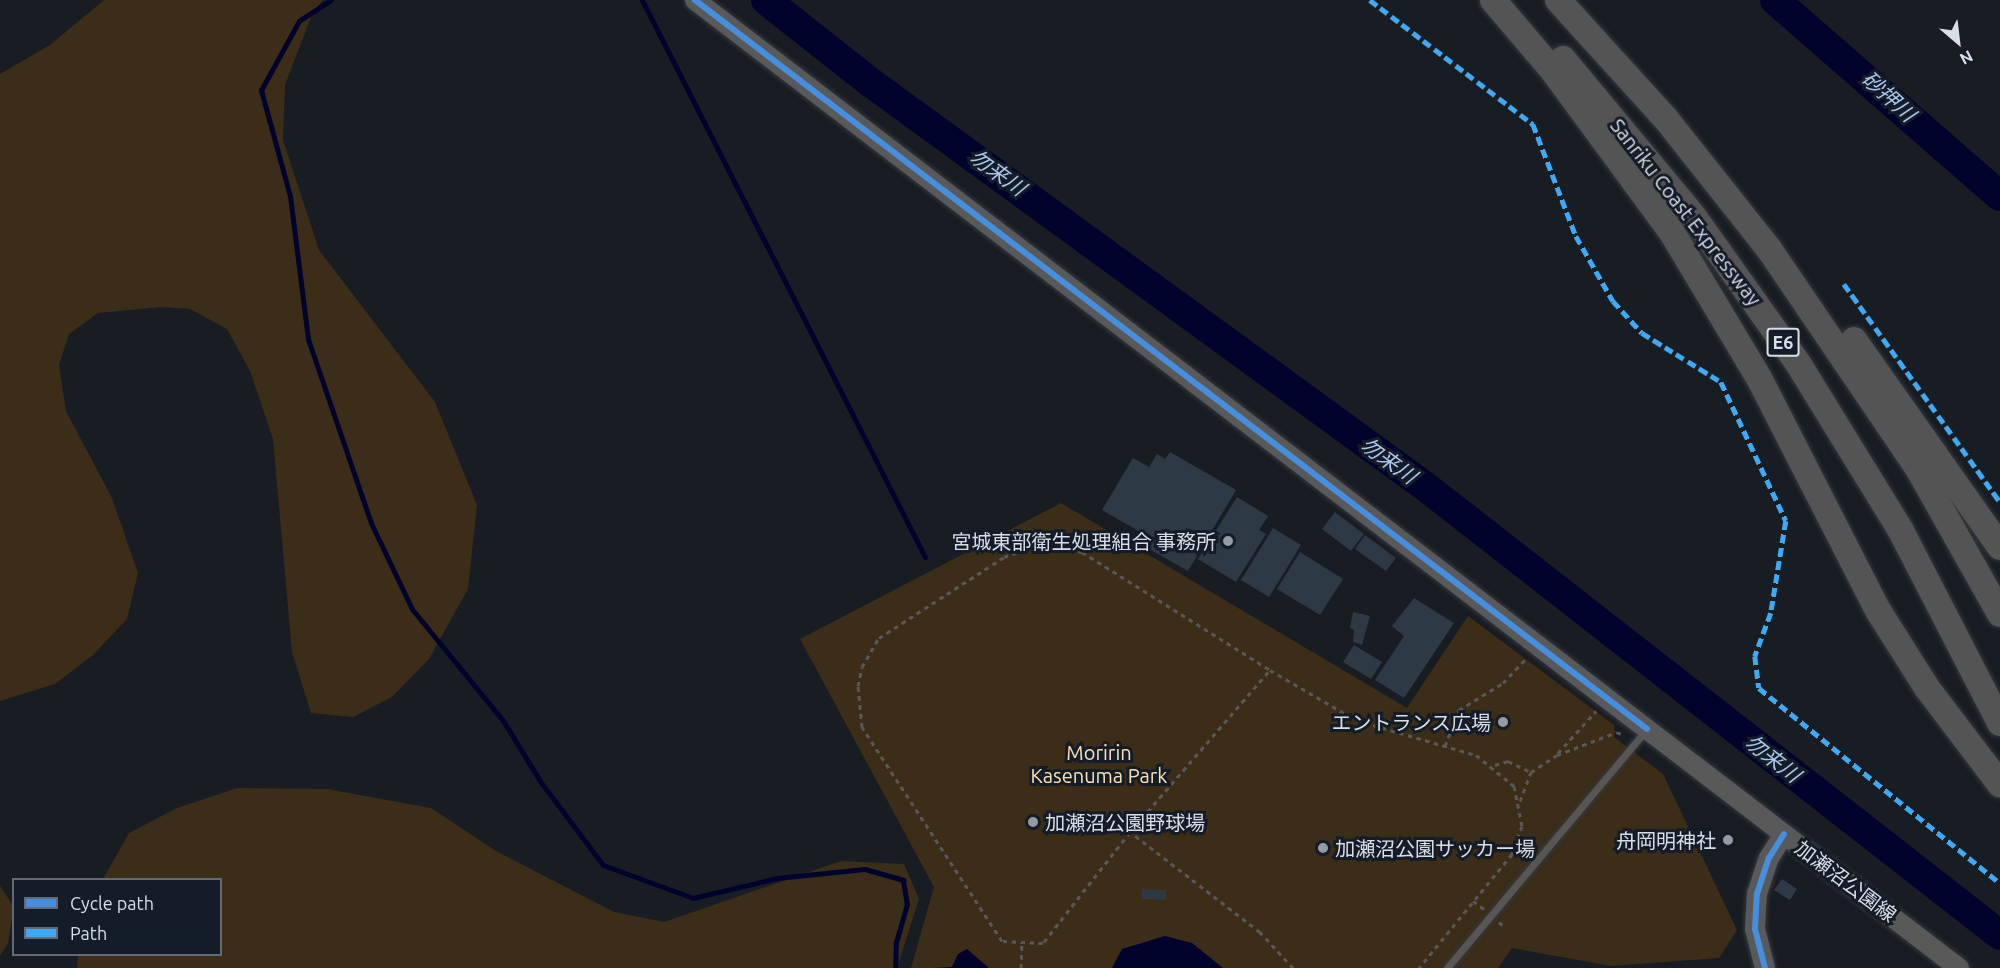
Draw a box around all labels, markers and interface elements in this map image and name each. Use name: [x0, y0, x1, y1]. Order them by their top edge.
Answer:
north arrow: [1928, 12, 1988, 72]
text: N: [1957, 47, 1976, 69]
water label: 砂押川: [1857, 66, 1921, 126]
street label: Sanriku Coast Expressway: [1606, 114, 1766, 310]
water label: 勿来川: [965, 143, 1031, 201]
road number: E6: [1766, 327, 1800, 357]
water label: 勿来川: [1356, 431, 1422, 489]
place label: 宮城東部衛生処理組合 事務所: [951, 529, 1216, 553]
marker: 宮城東部衛生処理組合 事務所: [1221, 534, 1235, 548]
place label: エントランス広場: [1331, 710, 1491, 734]
marker: エントランス広場: [1496, 715, 1510, 729]
water label: 勿来川: [1740, 729, 1806, 787]
park label: Moririn Kasenuma Park: [1031, 740, 1167, 787]
place label: 加瀬沼公園野球場: [1045, 810, 1205, 834]
marker: 加瀬沼公園野球場: [1026, 815, 1040, 829]
place label: 舟岡明神社: [1616, 828, 1716, 852]
marker: 舟岡明神社: [1721, 833, 1735, 847]
street label: 加瀬沼公園線: [1791, 835, 1901, 927]
place label: 加瀬沼公園サッカー場: [1335, 836, 1535, 860]
marker: 加瀬沼公園サッカー場: [1316, 841, 1330, 855]
legend: [12, 878, 222, 956]
text: Cycle path: [70, 893, 154, 913]
text: Path: [70, 923, 107, 943]

